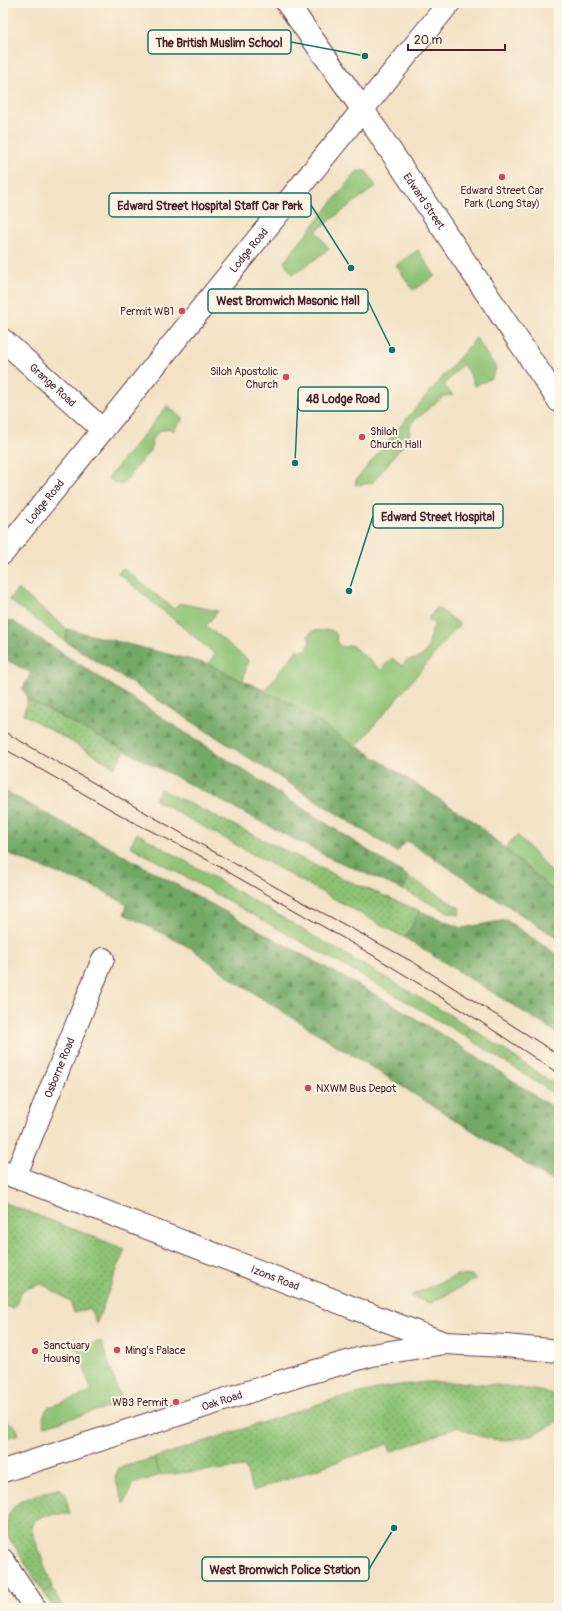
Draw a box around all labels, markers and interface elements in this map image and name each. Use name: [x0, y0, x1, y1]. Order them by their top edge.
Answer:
scale bar: [408, 26, 505, 52]
callout: The British Muslim School: [148, 30, 291, 54]
text: 20 m: [414, 33, 443, 48]
text: The British Muslim School: [154, 36, 283, 51]
street label: Edward Street: [400, 171, 448, 232]
marker: Edward Street Car Park (Long Stay): [497, 172, 507, 182]
place label: Edward Street Car Park (Long Stay): [460, 184, 544, 210]
callout: Edward Street Hospital Staff Car Park: [109, 193, 311, 217]
text: Edward Street Hospital Staff Car Park: [117, 199, 304, 214]
street label: Lodge Road: [227, 225, 271, 275]
callout: West Bromwich Masonic Hall: [208, 289, 368, 313]
text: West Bromwich Masonic Hall: [216, 294, 360, 309]
place label: Permit WB1: [120, 305, 174, 318]
marker: Permit WB1: [177, 306, 187, 316]
street label: Grange Road: [26, 361, 79, 410]
place label: Siloh Apostolic Church: [210, 365, 278, 391]
marker: Siloh Apostolic Church: [281, 372, 291, 382]
callout: 48 Lodge Road: [298, 387, 388, 411]
text: 48 Lodge Road: [305, 392, 380, 407]
place label: Shiloh Church Hall: [370, 425, 422, 451]
marker: Shiloh Church Hall: [357, 432, 367, 442]
street label: Lodge Road: [23, 477, 67, 527]
callout: Edward Street Hospital: [373, 504, 503, 528]
text: Edward Street Hospital: [381, 510, 495, 525]
street label: Osborne Road: [42, 1036, 78, 1100]
place label: NXWM Bus Depot: [316, 1082, 397, 1095]
marker: NXWM Bus Depot: [303, 1083, 313, 1093]
street label: Izons Road: [249, 1263, 301, 1293]
place label: Sanctuary Housing: [43, 1339, 90, 1365]
place label: Ming's Palace: [125, 1344, 186, 1357]
marker: Ming's Palace: [112, 1345, 122, 1355]
marker: Sanctuary Housing: [30, 1346, 40, 1356]
street label: Oak Road: [200, 1388, 244, 1414]
place label: WB3 Permit: [112, 1396, 169, 1409]
marker: WB3 Permit: [171, 1397, 181, 1407]
callout: West Bromwich Police Station: [202, 1557, 369, 1581]
text: West Bromwich Police Station: [210, 1563, 361, 1578]

